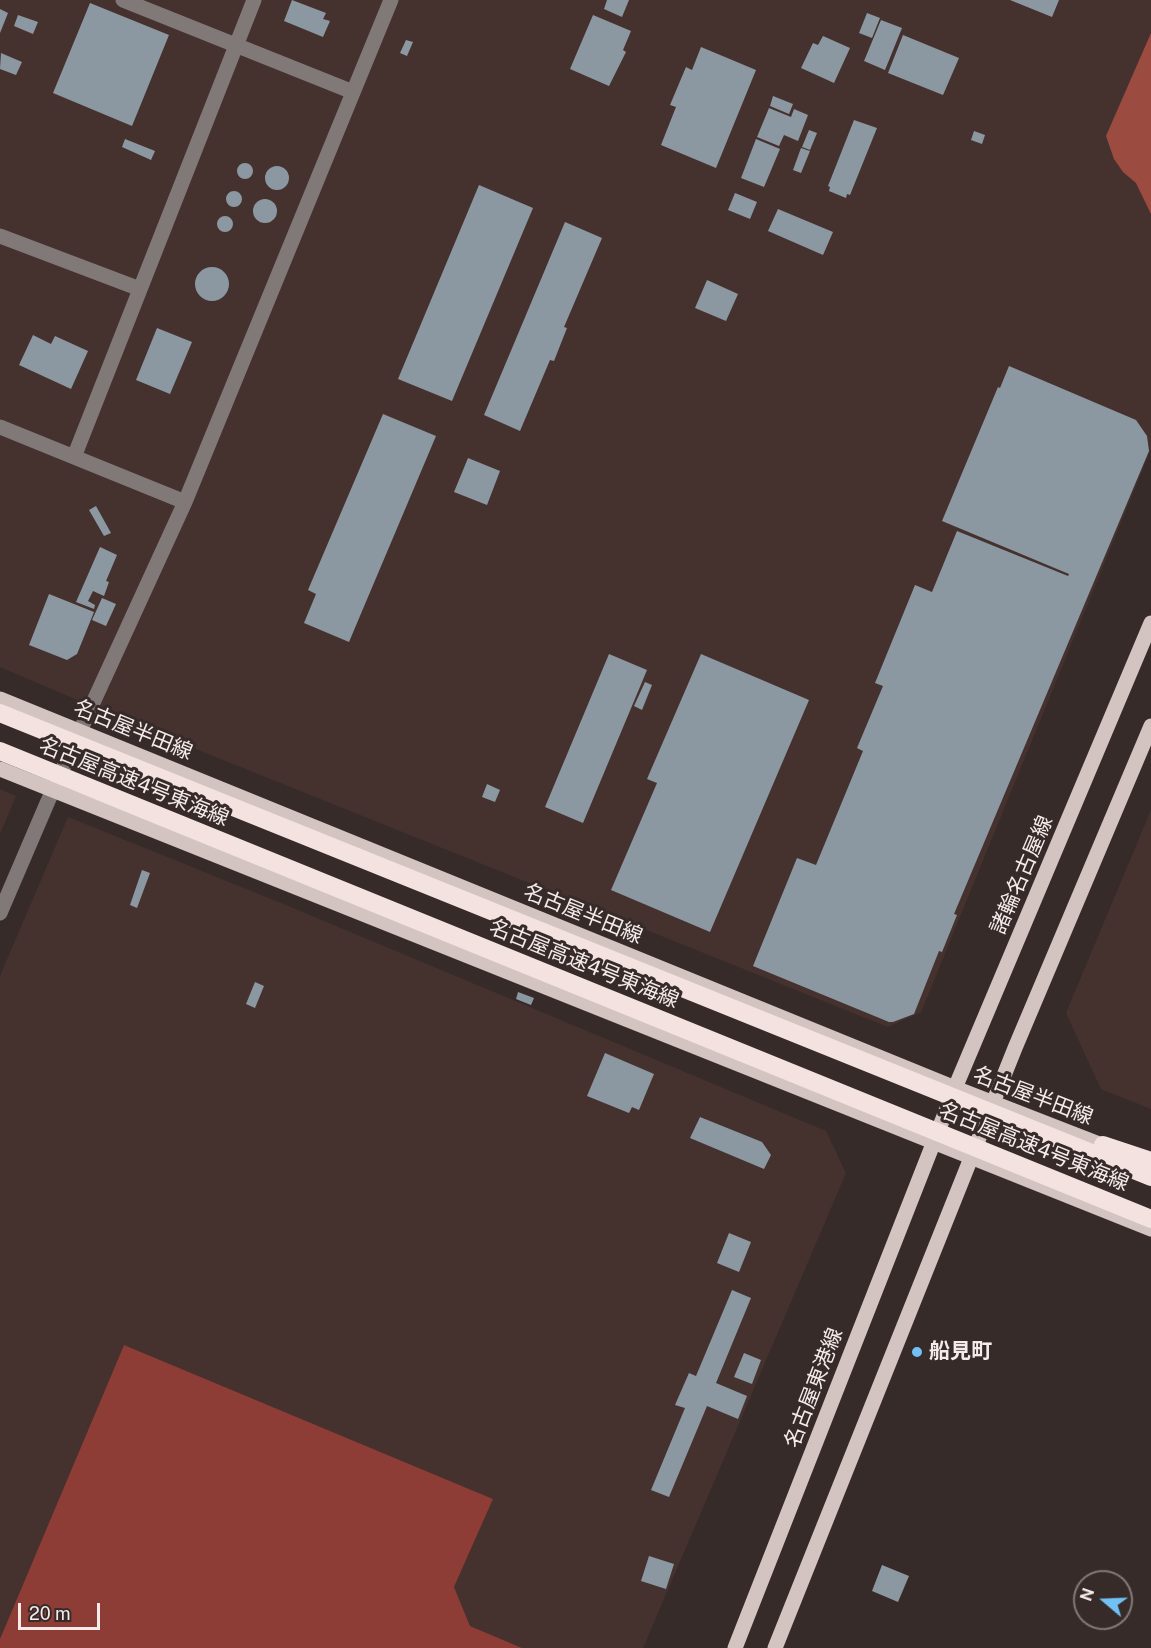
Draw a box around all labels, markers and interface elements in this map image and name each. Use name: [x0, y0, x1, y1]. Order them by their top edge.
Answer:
street label: 名古屋半田線: [70, 695, 196, 765]
street label: 名古屋高速4号東海線: [36, 732, 232, 832]
street label: 諸輪名古屋線: [986, 812, 1058, 938]
street label: 名古屋半田線: [520, 879, 646, 949]
street label: 名古屋高速4号東海線: [486, 914, 682, 1014]
street label: 名古屋半田線: [970, 1062, 1096, 1130]
street label: 名古屋高速4号東海線: [936, 1097, 1132, 1197]
street label: 名古屋東港線: [780, 1325, 848, 1451]
place label: 船見町: [929, 1339, 992, 1365]
marker: 船見町: [910, 1345, 924, 1359]
north arrow: [1073, 1570, 1133, 1630]
text: N: [1076, 1586, 1098, 1604]
scale bar: [21, 1591, 104, 1629]
text: 20 m: [29, 1603, 71, 1624]

